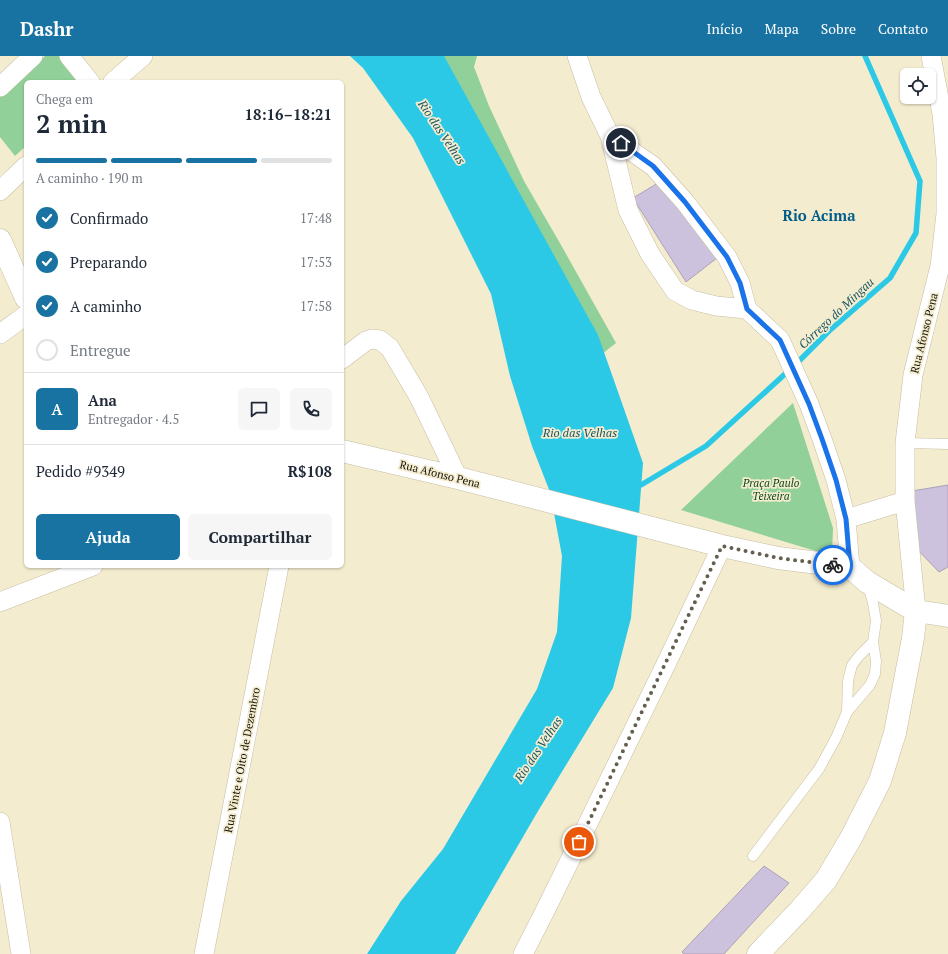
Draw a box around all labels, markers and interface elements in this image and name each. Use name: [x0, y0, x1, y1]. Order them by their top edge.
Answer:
text: Dashr: [20, 16, 74, 41]
text: Início: [707, 19, 743, 38]
text: Mapa: [765, 19, 799, 38]
text: Sobre: [821, 19, 856, 38]
text: Contato: [878, 19, 928, 38]
map controls: [900, 68, 936, 104]
button: locate: [900, 68, 936, 104]
text: Chega em: [36, 90, 93, 108]
water label: Rio das Velhas: [414, 96, 469, 167]
text: 18:16–18:21: [245, 104, 332, 124]
text: 2 min: [36, 106, 107, 140]
pin: [604, 126, 638, 160]
icon: home: [610, 132, 632, 154]
text: A caminho · 190 m: [36, 169, 143, 187]
district label: Rio Acima: [782, 205, 856, 225]
icon: check: [36, 207, 58, 229]
text: Confirmado: [70, 208, 148, 228]
text: 17:48: [300, 209, 332, 227]
icon: check: [36, 251, 58, 273]
text: Preparando: [70, 252, 147, 272]
text: 17:53: [300, 253, 332, 271]
water label: Córrego do Mingau: [795, 274, 877, 352]
street label: Rua Afonso Pena: [907, 291, 941, 375]
icon: check: [36, 295, 58, 317]
text: A caminho: [70, 296, 142, 316]
text: 17:58: [300, 297, 332, 315]
text: Entregue: [70, 340, 131, 360]
button: chat: [238, 388, 280, 430]
button: phone: [290, 388, 332, 430]
text: Ana: [88, 390, 117, 410]
text: A: [52, 399, 62, 419]
text: Entregador · 4.5: [88, 410, 179, 428]
water label: Rio das Velhas: [542, 425, 617, 440]
street label: Rua Afonso Pena: [398, 457, 482, 491]
text: Pedido #9349: [36, 461, 125, 481]
text: R$108: [288, 461, 332, 481]
park label: Praça Paulo Teixeira: [742, 476, 800, 503]
button: Ajuda: [36, 514, 180, 560]
button: Compartilhar: [188, 514, 332, 560]
courier: [813, 545, 853, 585]
icon: bike: [822, 554, 844, 576]
street label: Rua Vinte e Oito de Dezembro: [221, 686, 263, 834]
water label: Rio das Velhas: [510, 714, 565, 785]
pin: [562, 825, 596, 859]
icon: bag: [568, 831, 590, 853]

